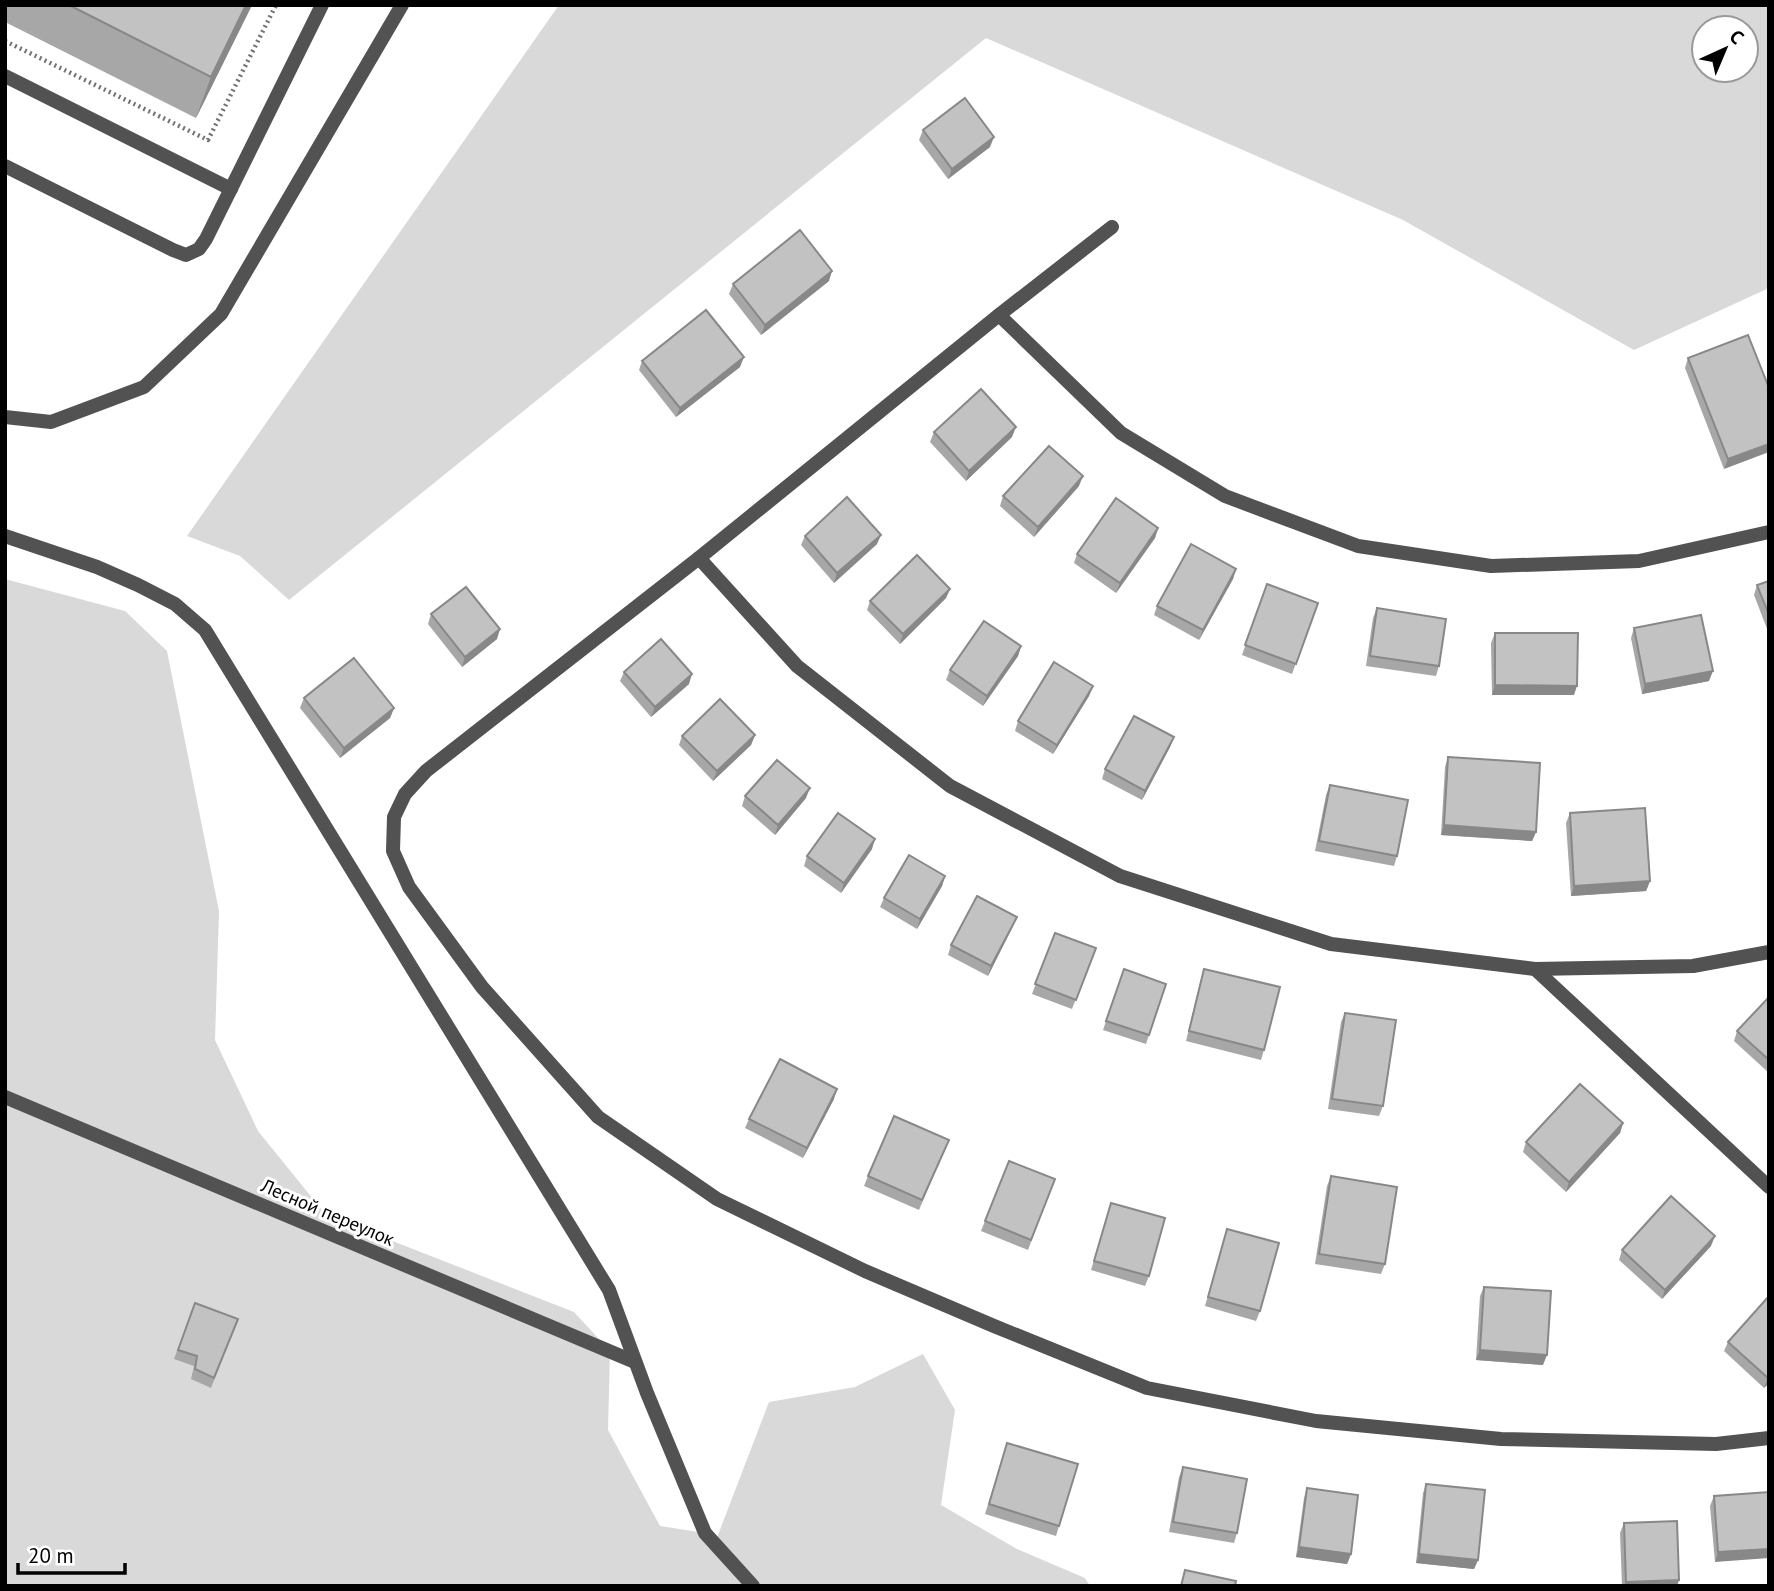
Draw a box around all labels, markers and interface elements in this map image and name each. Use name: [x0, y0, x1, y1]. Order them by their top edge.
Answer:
north arrow: [1690, 14, 1760, 84]
text: С: [1725, 24, 1749, 49]
street label: Лесной переулок: [257, 1173, 398, 1251]
scale bar: [18, 1532, 124, 1576]
text: 20 m: [28, 1542, 74, 1569]

